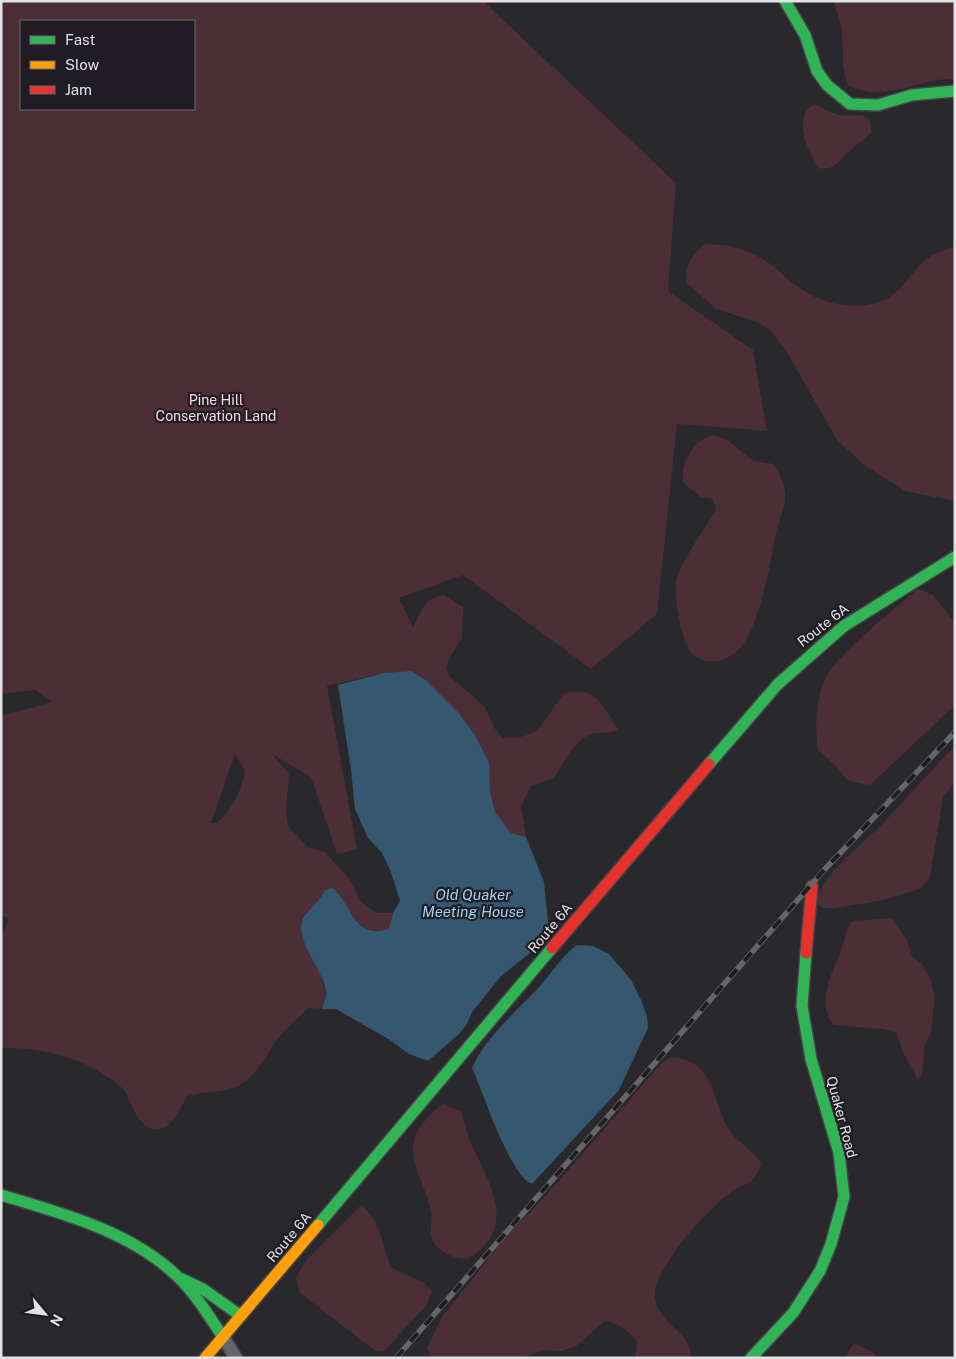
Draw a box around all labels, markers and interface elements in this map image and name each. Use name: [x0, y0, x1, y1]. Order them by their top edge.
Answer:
legend: [20, 20, 195, 110]
text: Fast: [65, 31, 95, 48]
text: Slow: [65, 56, 100, 73]
text: Jam: [65, 81, 92, 98]
park label: Pine Hill Conservation Land: [156, 392, 276, 424]
street label: Route 6A: [794, 600, 852, 650]
water label: Old Quaker Meeting House: [422, 886, 524, 920]
street label: Route 6A: [524, 900, 576, 956]
street label: Quaker Road: [823, 1074, 861, 1160]
street label: Route 6A: [263, 1209, 315, 1265]
north arrow: [20, 1289, 70, 1339]
text: N: [47, 1312, 66, 1329]

